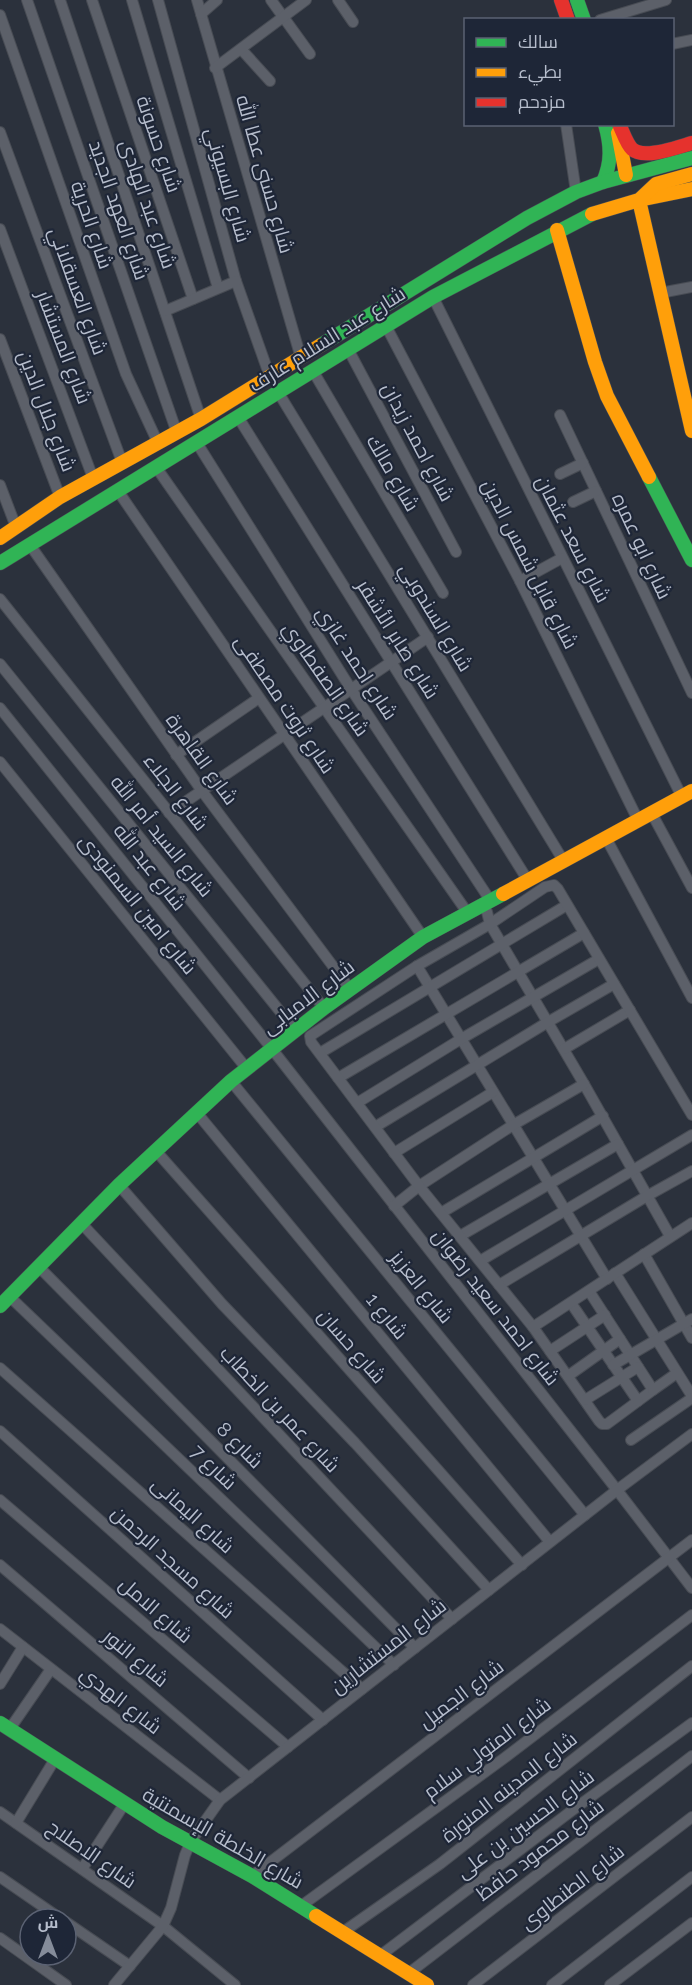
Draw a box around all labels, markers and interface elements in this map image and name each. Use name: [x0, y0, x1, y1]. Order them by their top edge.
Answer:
legend: [464, 18, 674, 126]
text: سالك: [518, 31, 558, 52]
text: بطيء: [518, 61, 562, 86]
text: مزدحم: [518, 91, 566, 114]
street label: شارع حسنى عطا الله: [229, 92, 300, 257]
street label: شارع حسونة: [129, 93, 187, 196]
street label: شارع البسيوني: [196, 125, 256, 246]
street label: شارع عبد الهادى: [113, 136, 181, 272]
street label: شارع العهد الجديد: [82, 137, 154, 284]
street label: شارع الحرية: [64, 178, 118, 273]
street label: شارع العسقلاني: [40, 224, 112, 359]
street label: شارع عبد السلام عارف: [244, 281, 411, 399]
street label: شارع المستشار: [29, 286, 97, 408]
street label: شارع جلال الدين: [11, 347, 81, 476]
street label: شارع احمد زيدان: [375, 378, 459, 507]
street label: شارع مالك: [360, 430, 424, 517]
street label: شارع سعد عثمان: [529, 471, 615, 607]
street label: شارع قابل شمس الدين: [475, 475, 583, 654]
street label: شارع ابو عمره: [605, 489, 677, 604]
street label: شارع السندوبي: [391, 558, 478, 678]
street label: شارع صابر الأشقر: [350, 574, 444, 704]
street label: شارع احمد غازي: [308, 602, 403, 726]
street label: شارع الصفطاوي: [274, 617, 374, 743]
street label: شارع ثروت مصطفى: [228, 630, 340, 779]
street label: شارع القاهرة: [159, 709, 243, 811]
street label: شارع الجلاء: [137, 749, 213, 837]
street label: شارع السيد أمر الله: [104, 770, 219, 903]
street label: شارع عبد الله: [107, 818, 192, 917]
street label: شارع امين السمنودى: [72, 829, 202, 980]
street label: شارع الامبابى: [257, 954, 360, 1041]
street label: شارع احمد سعيد رضوان: [426, 1224, 565, 1391]
street label: شارع العزيز: [383, 1245, 459, 1329]
street label: شارع 1: [360, 1288, 413, 1345]
street label: شارع حسان: [311, 1304, 391, 1390]
street label: شارع عمر بن الخطاب: [214, 1341, 345, 1479]
street label: شارع 8: [210, 1417, 268, 1475]
street label: شارع 7: [185, 1439, 242, 1496]
street label: شارع اليمانى: [145, 1472, 239, 1560]
street label: شارع مسجد الرحمن: [105, 1500, 239, 1625]
street label: شارع الامل: [113, 1572, 197, 1650]
street label: شارع المستشارين: [325, 1593, 452, 1700]
street label: شارع النور: [97, 1623, 173, 1694]
street label: شارع الجميل: [414, 1654, 509, 1735]
street label: شارع الهدي: [73, 1661, 166, 1742]
street label: شارع المتولي سلام: [418, 1692, 558, 1807]
street label: شارع المدينه المنورة: [436, 1727, 583, 1849]
street label: شارع الحسين بن على: [451, 1764, 600, 1885]
street label: شارع الخلطة الإسمنتية: [137, 1782, 308, 1896]
street label: شارع محمود حافظ: [471, 1794, 610, 1907]
street label: شارع الاصلاح: [42, 1814, 141, 1895]
street label: شارع الطنطاوى: [515, 1839, 630, 1937]
north arrow: [18, 1907, 78, 1967]
text: ش: [38, 1913, 58, 1932]

